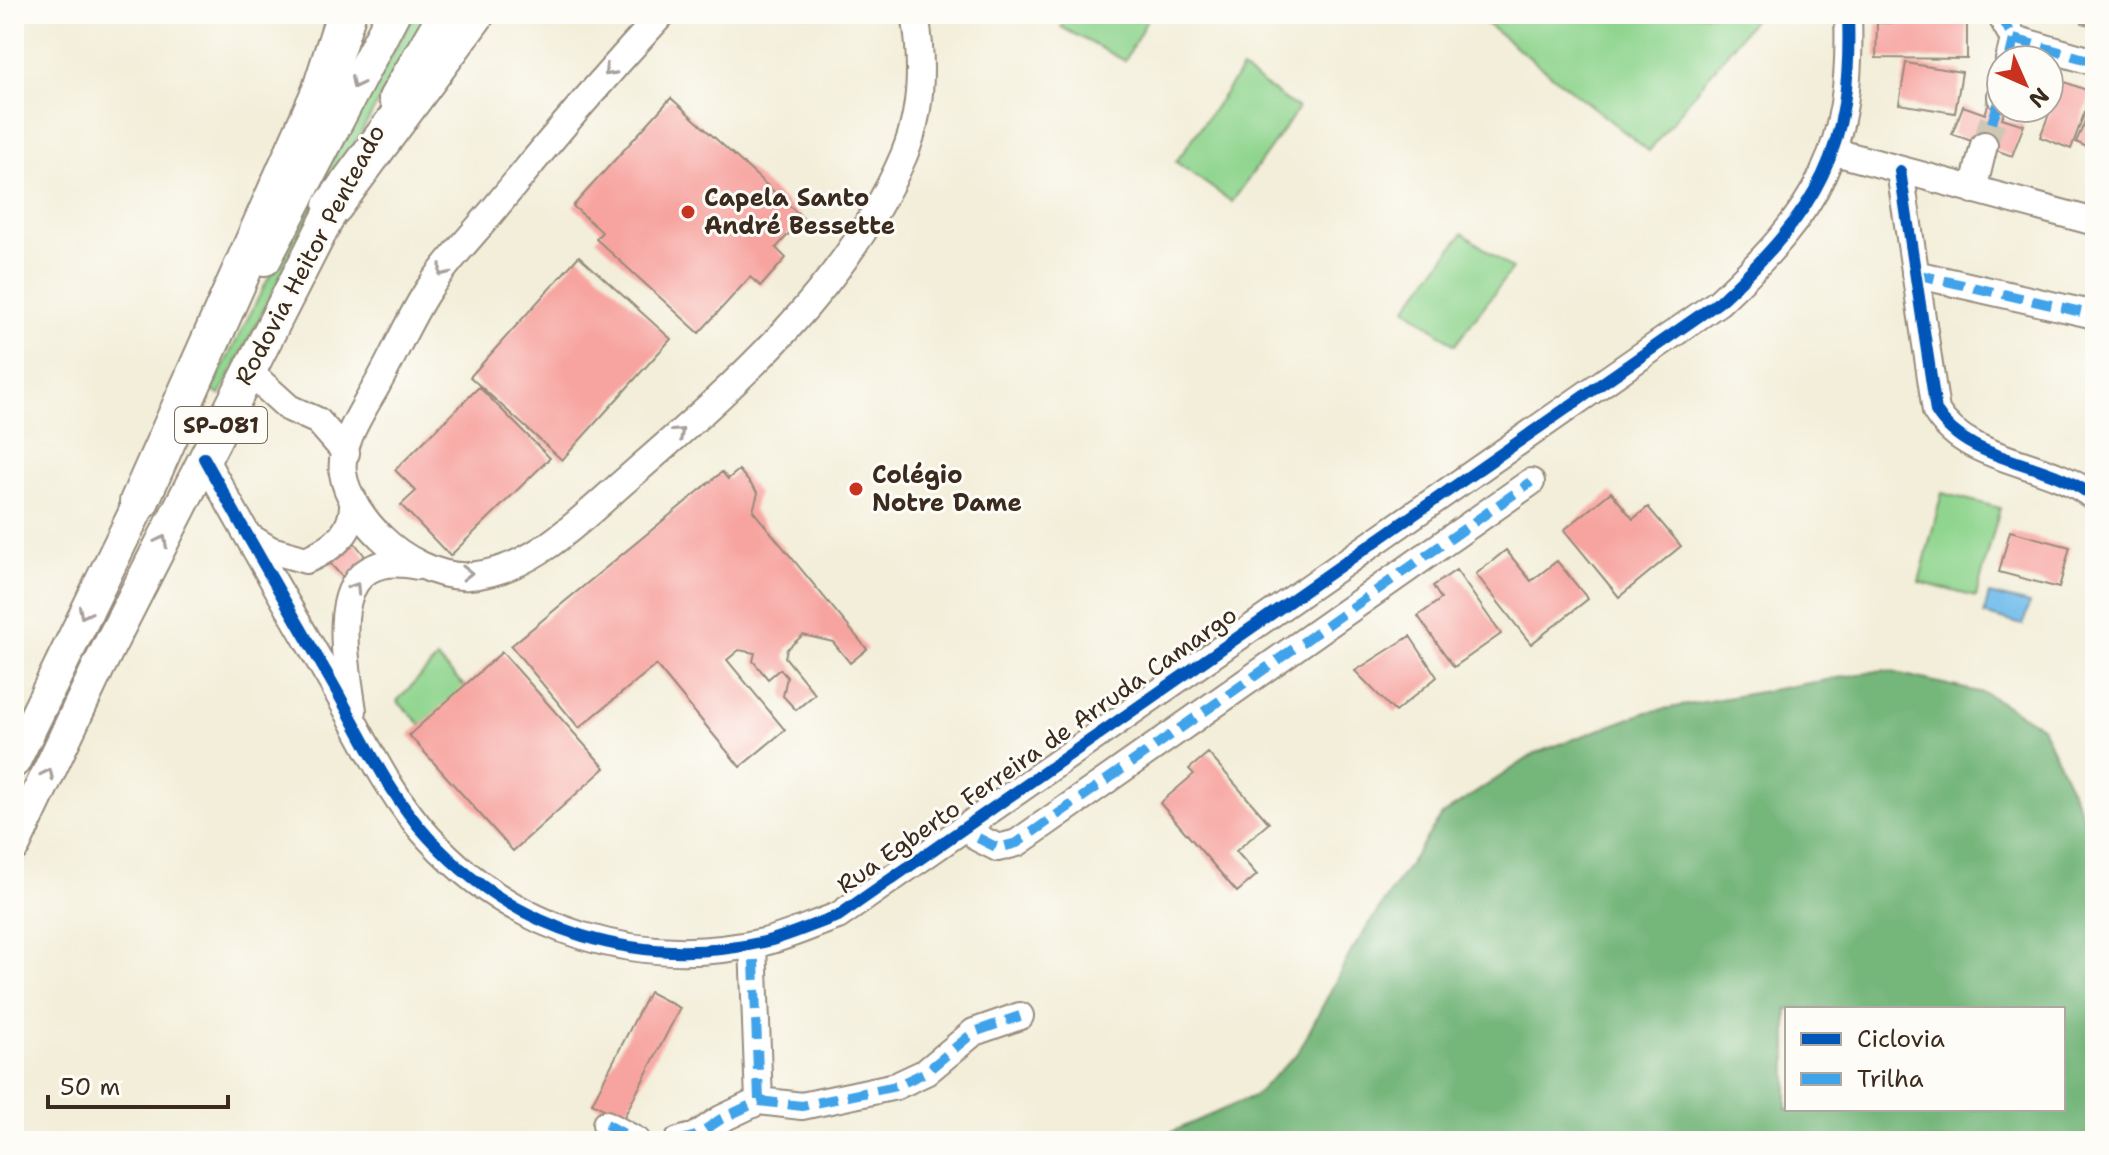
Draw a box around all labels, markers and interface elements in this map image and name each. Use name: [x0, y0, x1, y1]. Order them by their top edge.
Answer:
north arrow: [1985, 44, 2065, 124]
one-way arrow: [604, 62, 619, 76]
one-way arrow: [350, 74, 366, 89]
text: N: [2022, 81, 2055, 114]
street label: Rodovia Heitor Penteado: [228, 119, 392, 391]
place label: Capela Santo André Bessette: [704, 182, 895, 242]
marker: Capela Santo André Bessette: [679, 203, 697, 221]
one-way arrow: [439, 262, 453, 277]
road number: SP-081: [175, 407, 267, 443]
one-way arrow: [669, 428, 684, 443]
place label: Colégio Notre Dame: [872, 459, 1022, 519]
marker: Colégio Notre Dame: [847, 480, 865, 498]
one-way arrow: [152, 535, 168, 550]
one-way arrow: [461, 565, 473, 582]
one-way arrow: [345, 583, 360, 597]
street label: Rua Egberto Ferreira de Arruda Camargo: [831, 599, 1243, 901]
one-way arrow: [78, 604, 93, 619]
one-way arrow: [38, 768, 54, 783]
legend: [1785, 1007, 2065, 1111]
text: Ciclovia: [1857, 1023, 1945, 1055]
scale bar: [48, 1059, 228, 1109]
text: Trilha: [1857, 1063, 1924, 1095]
text: 50 m: [60, 1071, 120, 1103]

